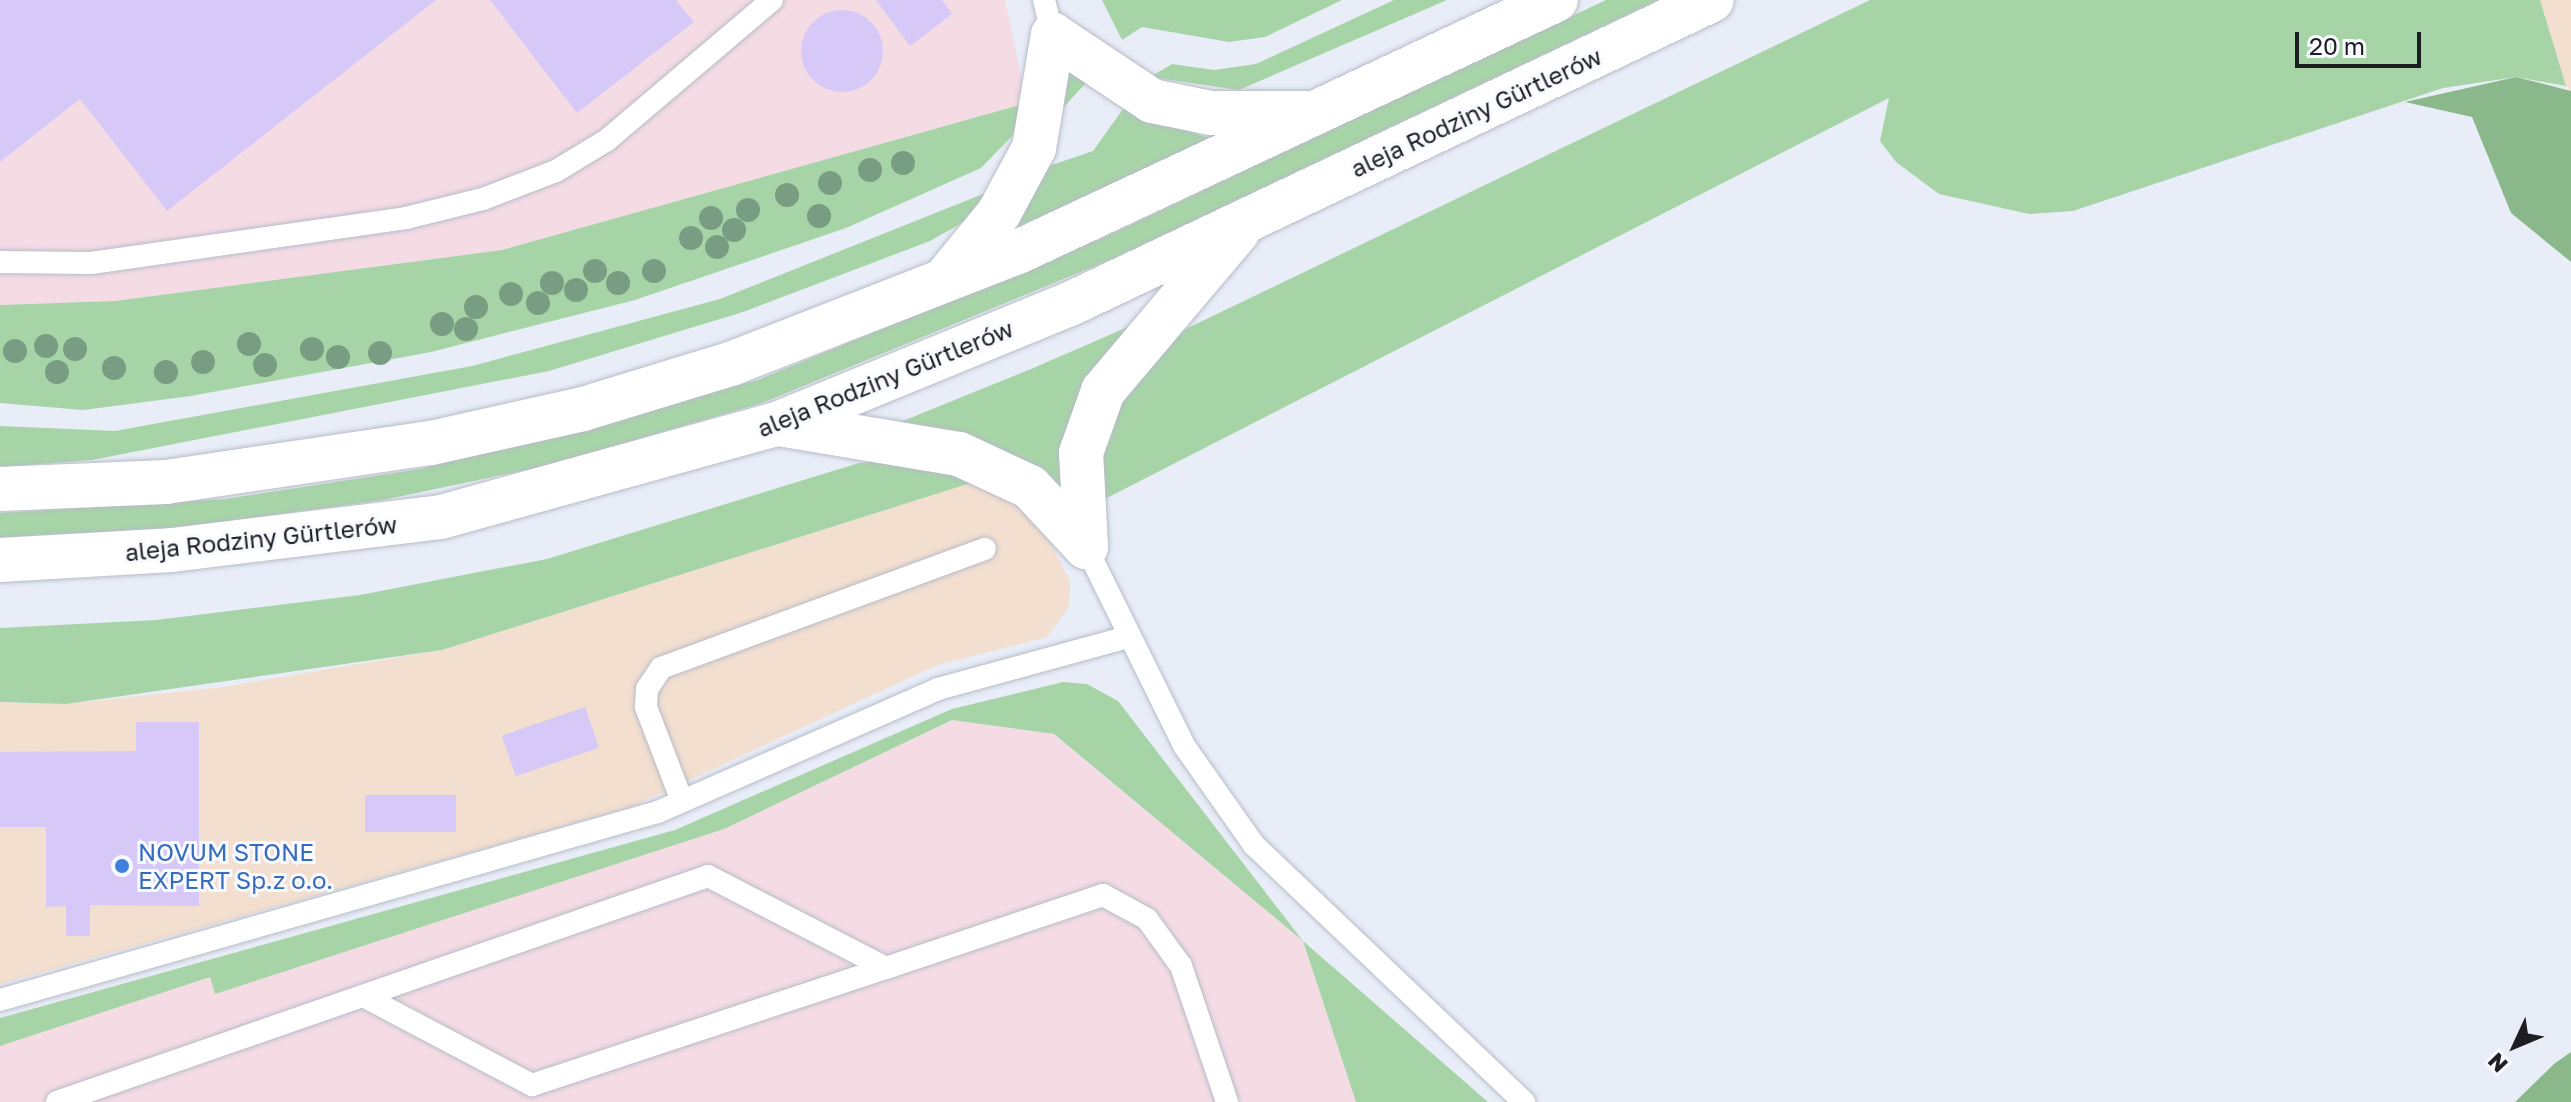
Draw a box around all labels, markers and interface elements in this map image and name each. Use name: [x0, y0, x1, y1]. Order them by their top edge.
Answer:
scale bar: [2299, 16, 2425, 66]
text: 20 m: [2309, 31, 2365, 60]
street label: aleja Rodziny Gürtlerów: [1346, 41, 1606, 183]
street label: aleja Rodziny Gürtlerów: [753, 313, 1017, 443]
street label: aleja Rodziny Gürtlerów: [123, 509, 399, 567]
place label: NOVUM STONE EXPERT Sp.z o.o.: [138, 838, 333, 894]
marker: NOVUM STONE EXPERT Sp.z o.o.: [113, 857, 131, 875]
north arrow: [2475, 1006, 2555, 1086]
text: N: [2482, 1048, 2513, 1078]

